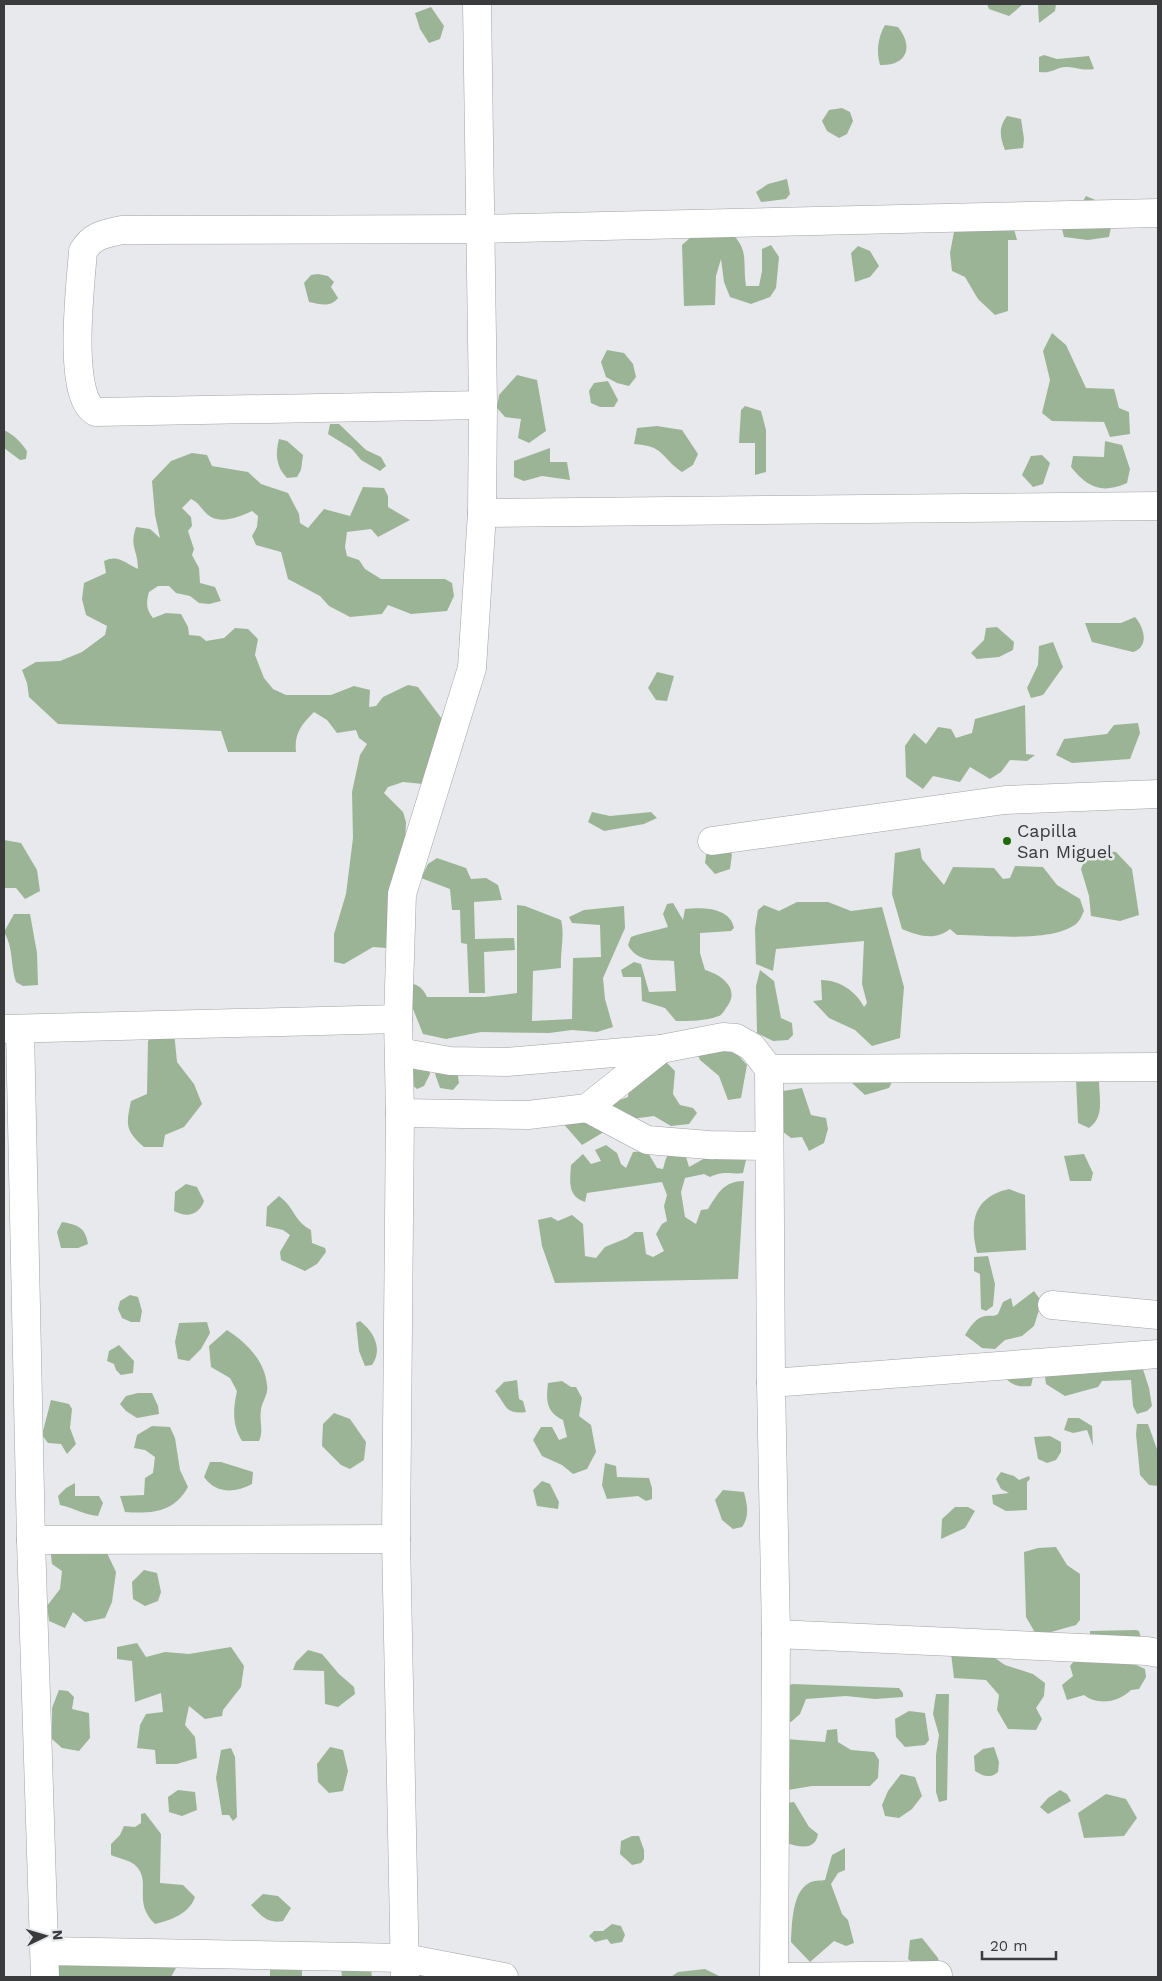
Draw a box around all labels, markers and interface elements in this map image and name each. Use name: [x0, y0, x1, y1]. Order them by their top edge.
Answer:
place label: Capilla San Miguel: [1017, 820, 1113, 862]
marker: Capilla San Miguel: [1001, 835, 1013, 847]
north arrow: [20, 1911, 70, 1961]
scale bar: [982, 1928, 1056, 1960]
text: N: [50, 1929, 66, 1941]
text: 20 m: [990, 1937, 1028, 1955]

